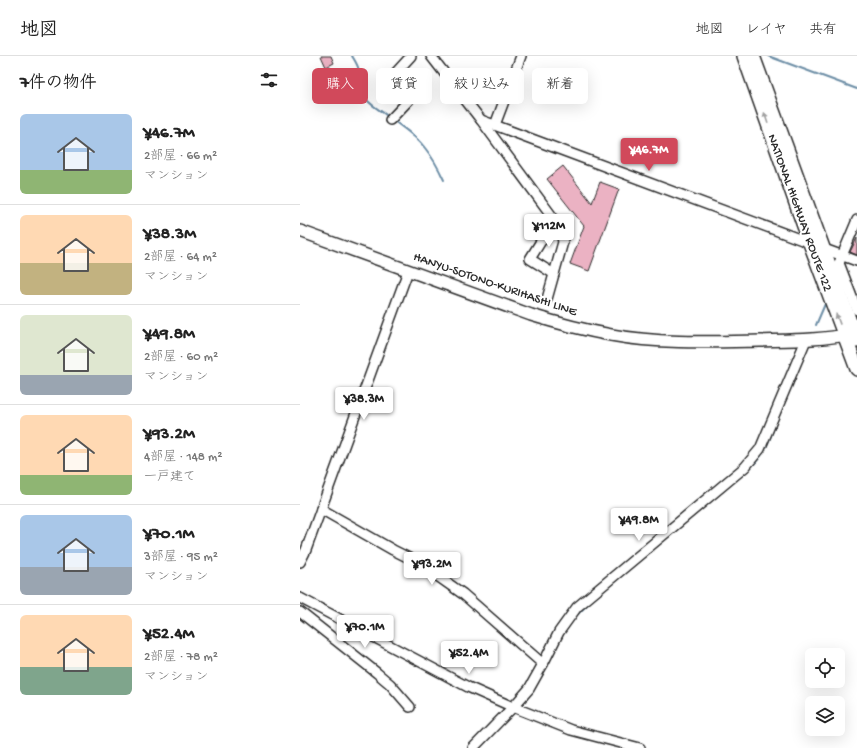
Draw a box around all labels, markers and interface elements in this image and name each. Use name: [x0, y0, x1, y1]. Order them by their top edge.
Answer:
text: 地図: [20, 20, 58, 43]
text: 地図: [696, 22, 724, 39]
text: レイヤ: [746, 22, 787, 39]
text: 共有: [809, 22, 837, 39]
chip: 購入: [312, 68, 368, 104]
chip: 賃貸: [376, 68, 432, 104]
chip: 絞り込み: [440, 68, 524, 104]
chip: 新着: [532, 68, 588, 104]
icon: filters: [258, 69, 280, 91]
text: 7件の物件: [20, 74, 97, 94]
one-way arrow: [762, 112, 768, 124]
text: ¥46.7M: [144, 124, 195, 144]
icon: home: [52, 130, 100, 178]
street label: NATIONAL HIGHWAY ROUTE 122: [763, 132, 835, 294]
pin: ¥46.7M: [616, 138, 682, 172]
text: ¥46.7M: [630, 143, 668, 158]
text: 2部屋 · 66 m²: [144, 149, 217, 164]
text: マンション: [144, 169, 208, 184]
pin: ¥112M: [521, 214, 577, 248]
text: ¥112M: [533, 219, 565, 234]
text: ¥38.3M: [144, 225, 196, 245]
icon: home: [52, 231, 100, 279]
text: 2部屋 · 64 m²: [144, 250, 217, 265]
street label: HANYU-SOTONO-KURIHASHI LINE: [411, 250, 580, 320]
text: マンション: [144, 270, 208, 285]
one-way arrow: [835, 313, 841, 325]
text: ¥49.8M: [144, 325, 195, 345]
icon: home: [52, 331, 100, 379]
text: 2部屋 · 60 m²: [144, 350, 218, 365]
text: マンション: [144, 370, 208, 385]
pin: ¥38.3M: [331, 387, 397, 421]
text: ¥38.3M: [344, 392, 384, 407]
text: ¥93.2M: [144, 425, 195, 445]
icon: home: [52, 431, 100, 479]
text: 4部屋 · 148 m²: [144, 450, 222, 465]
text: 一戸建て: [144, 470, 196, 485]
pin: ¥49.8M: [606, 508, 672, 542]
text: ¥49.8M: [620, 513, 658, 528]
text: ¥70.1M: [144, 525, 194, 545]
icon: home: [52, 531, 100, 579]
text: 3部屋 · 95 m²: [144, 550, 218, 565]
pin: ¥93.2M: [399, 552, 465, 586]
text: ¥93.2M: [413, 557, 451, 572]
text: マンション: [144, 570, 208, 585]
pin: ¥70.1M: [332, 615, 398, 649]
text: ¥70.1M: [346, 620, 384, 635]
text: ¥52.4M: [144, 625, 194, 645]
icon: home: [52, 631, 100, 679]
pin: ¥52.4M: [436, 641, 502, 675]
text: ¥52.4M: [450, 646, 488, 661]
map controls: [805, 648, 845, 736]
button: locate: [805, 648, 845, 688]
text: 2部屋 · 78 m²: [144, 650, 218, 665]
text: マンション: [144, 670, 208, 685]
button: layers: [805, 696, 845, 736]

